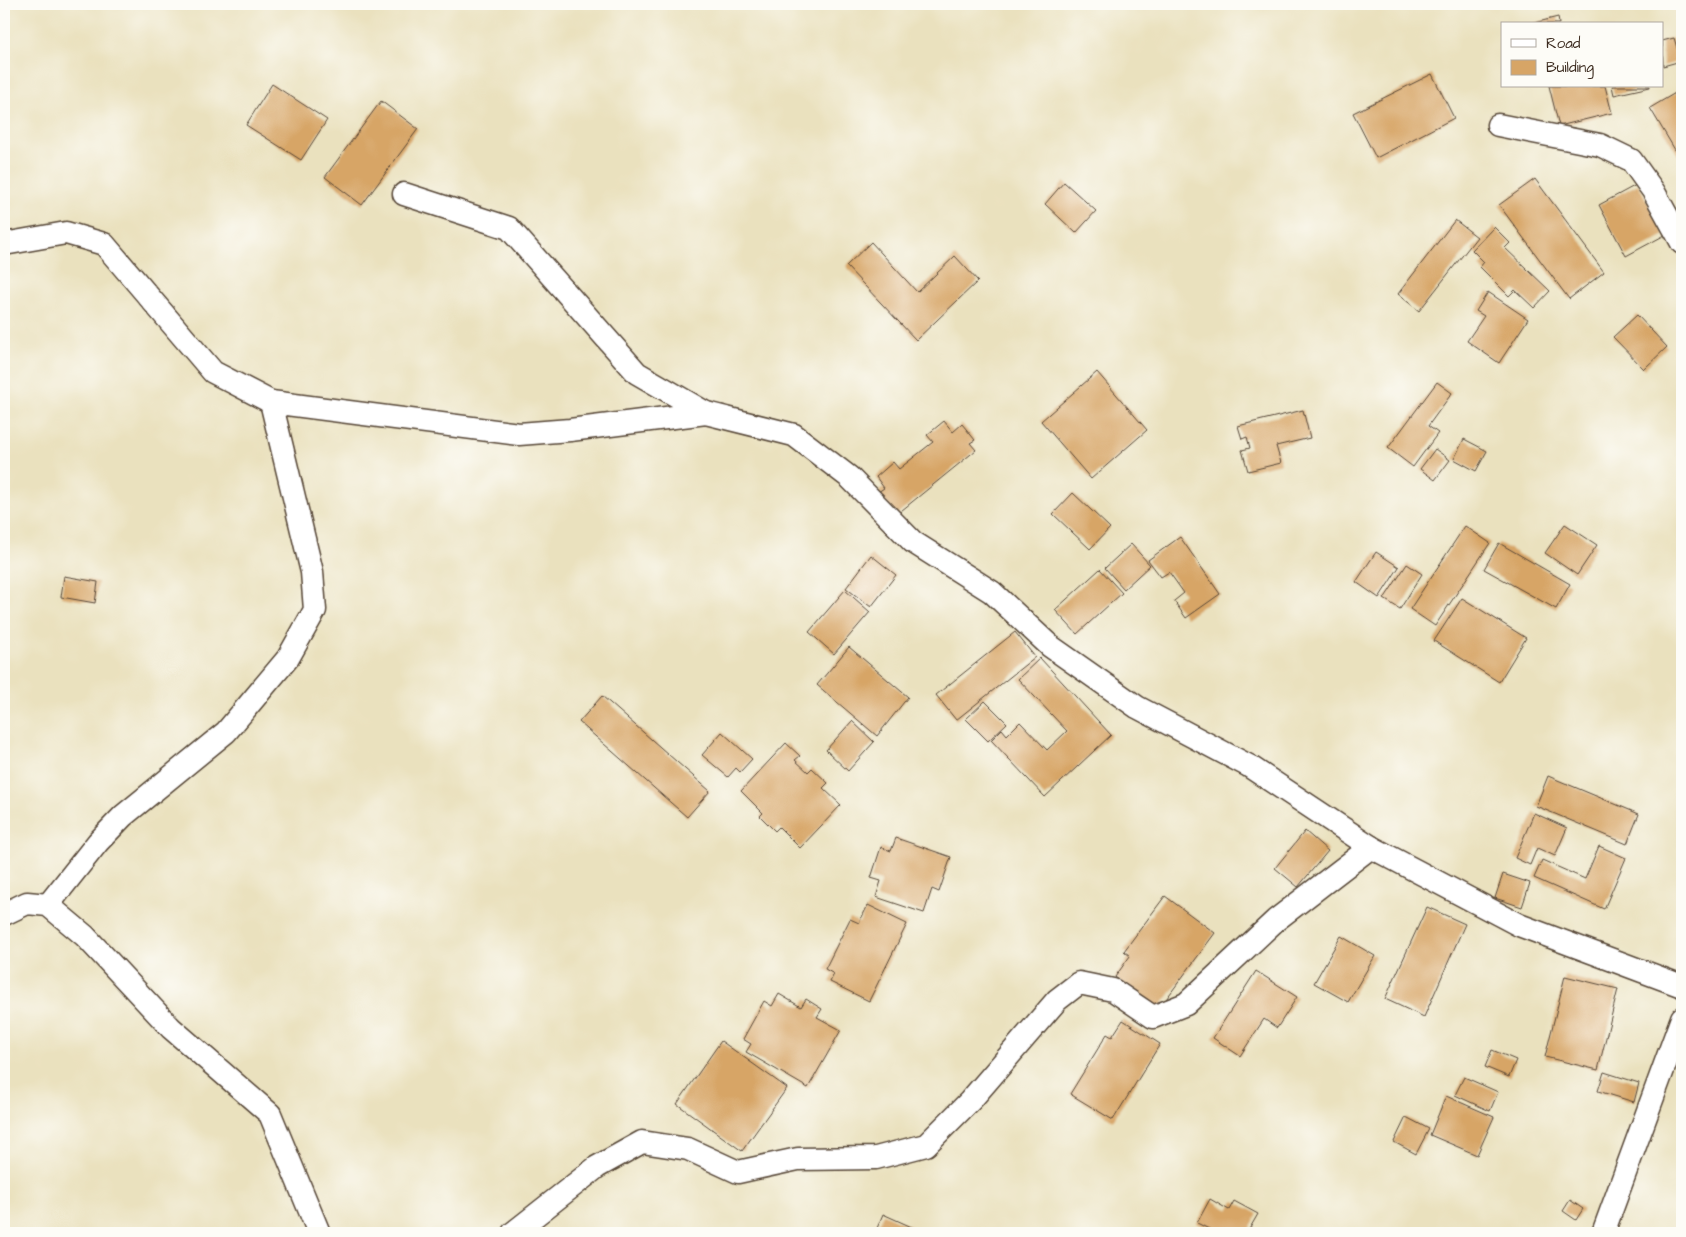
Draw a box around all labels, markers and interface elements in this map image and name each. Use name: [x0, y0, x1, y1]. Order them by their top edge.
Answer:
legend: [1501, 22, 1664, 88]
text: Road: [1546, 33, 1581, 54]
text: Building: [1546, 57, 1594, 79]

